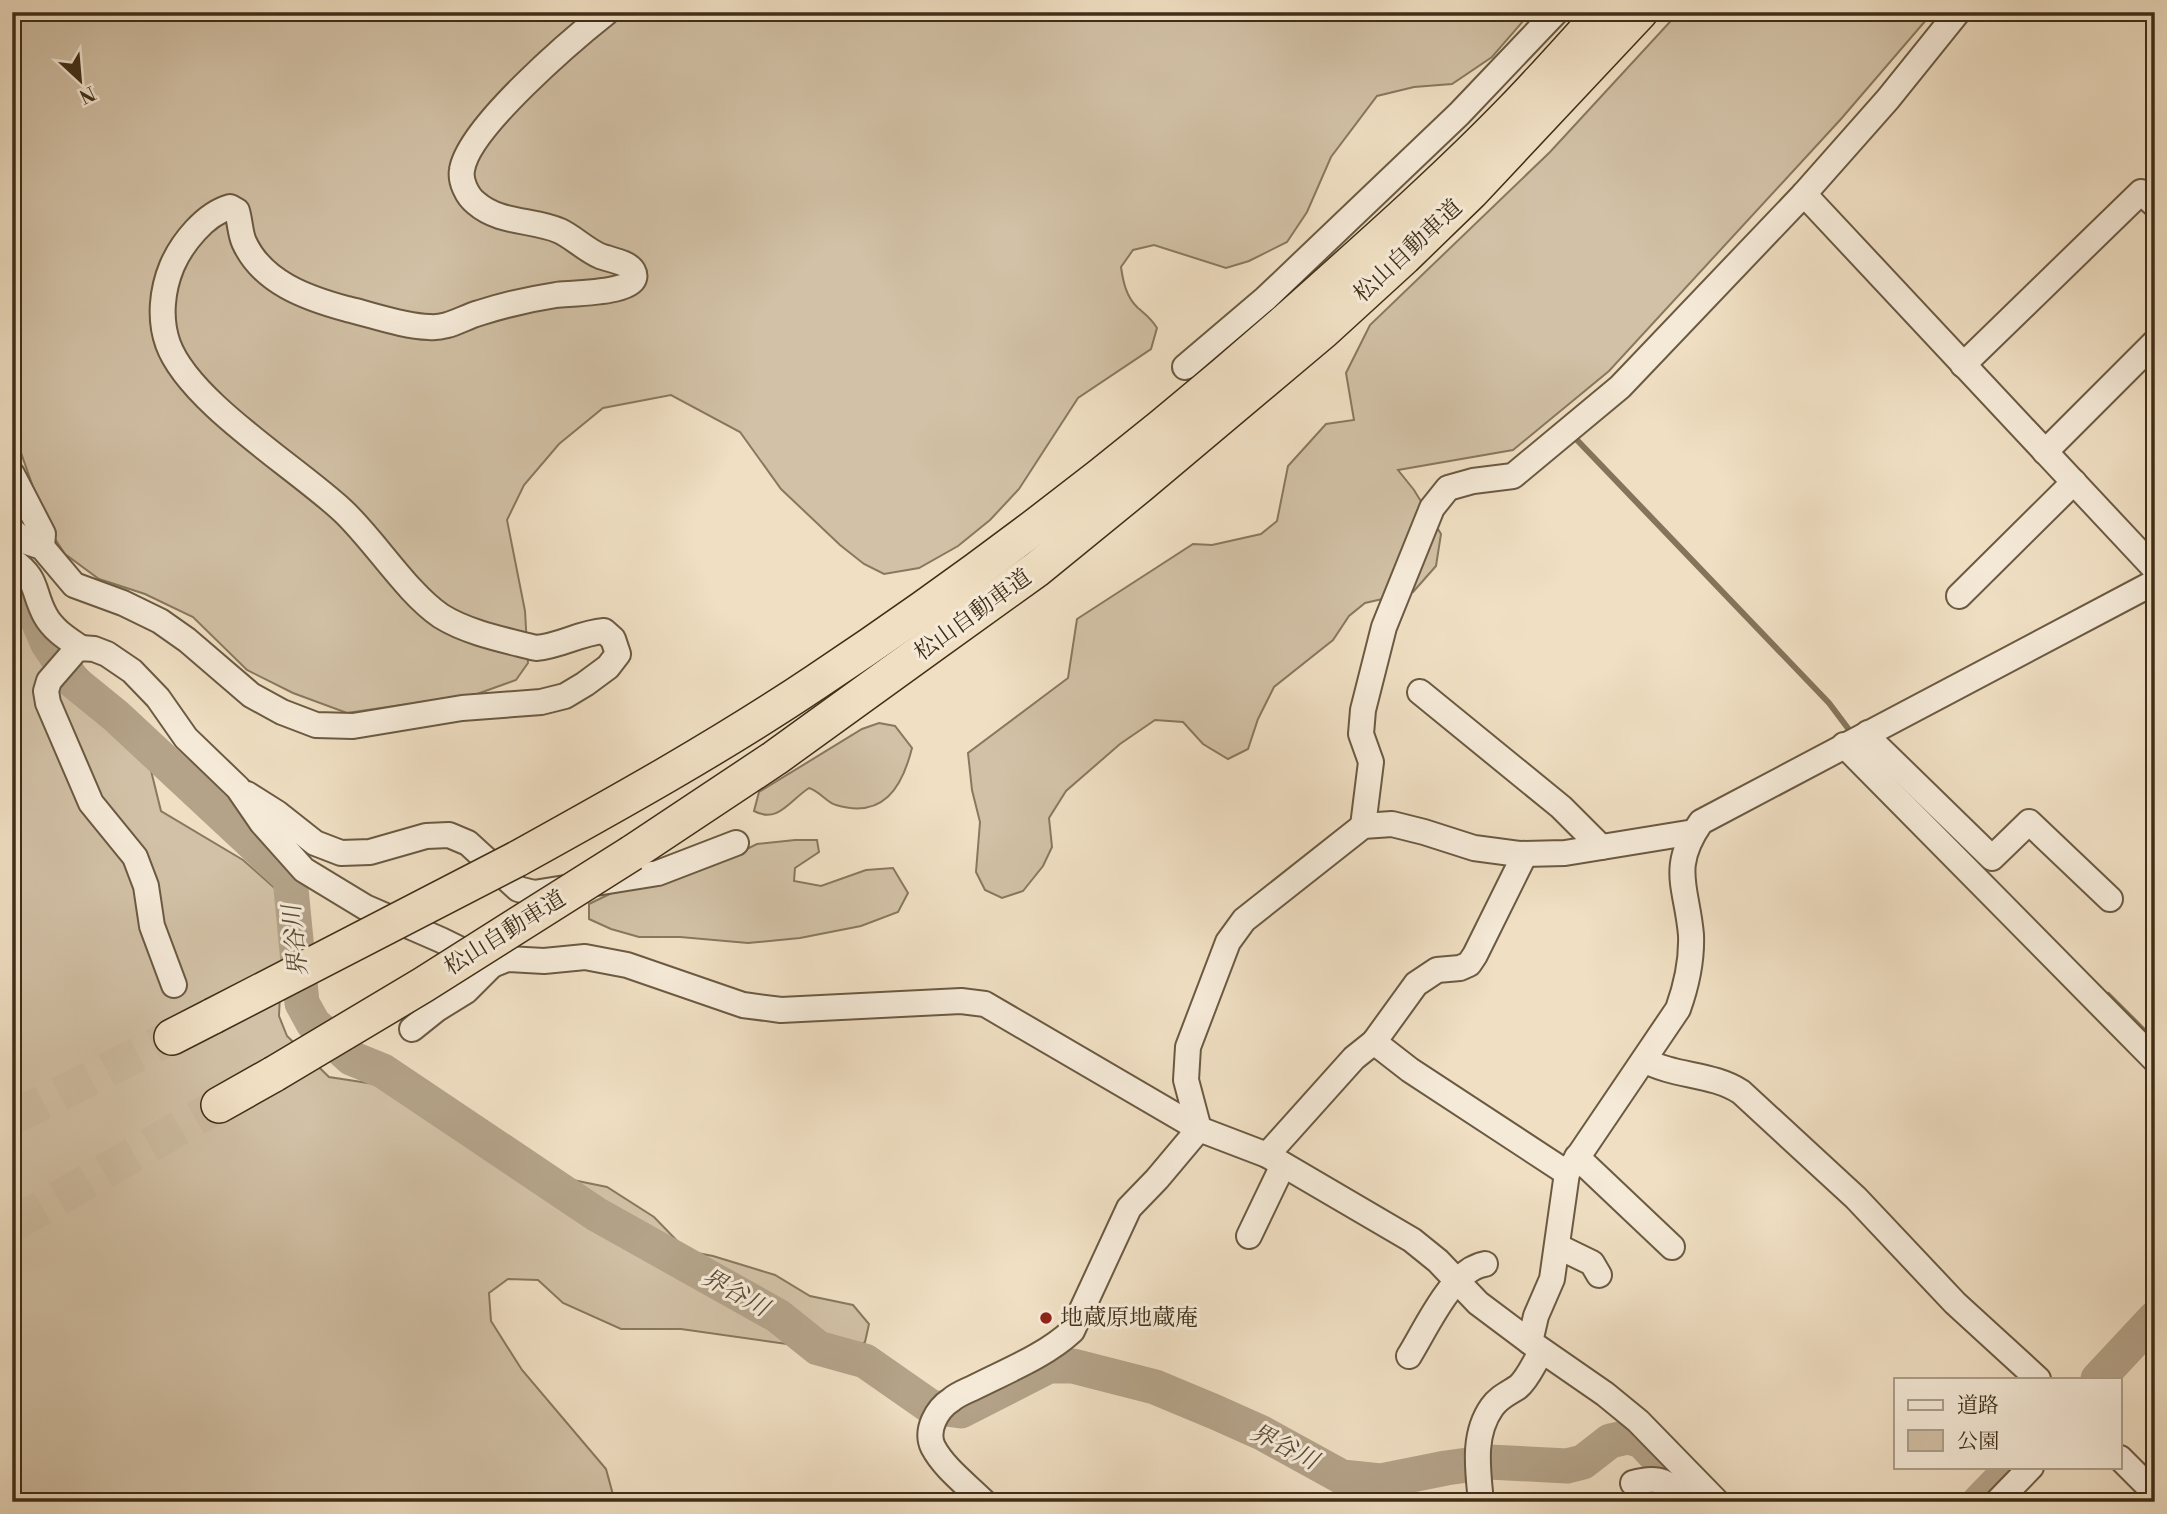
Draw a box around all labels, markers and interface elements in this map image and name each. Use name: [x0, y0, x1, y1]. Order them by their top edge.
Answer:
north arrow: [46, 46, 116, 116]
text: N: [75, 80, 99, 108]
street label: 松山自動車道: [1348, 194, 1468, 308]
street label: 松山自動車道: [909, 563, 1037, 667]
street label: 松山自動車道: [439, 885, 571, 981]
water label: 界谷川: [277, 901, 315, 978]
water label: 界谷川: [696, 1262, 776, 1325]
place label: 地蔵原地蔵庵: [1060, 1304, 1198, 1332]
marker: 地蔵原地蔵庵: [1038, 1310, 1054, 1326]
legend: [1894, 1378, 2122, 1468]
text: 道路: [1957, 1393, 1999, 1419]
water label: 界谷川: [1245, 1417, 1326, 1478]
text: 公園: [1957, 1429, 1999, 1455]

